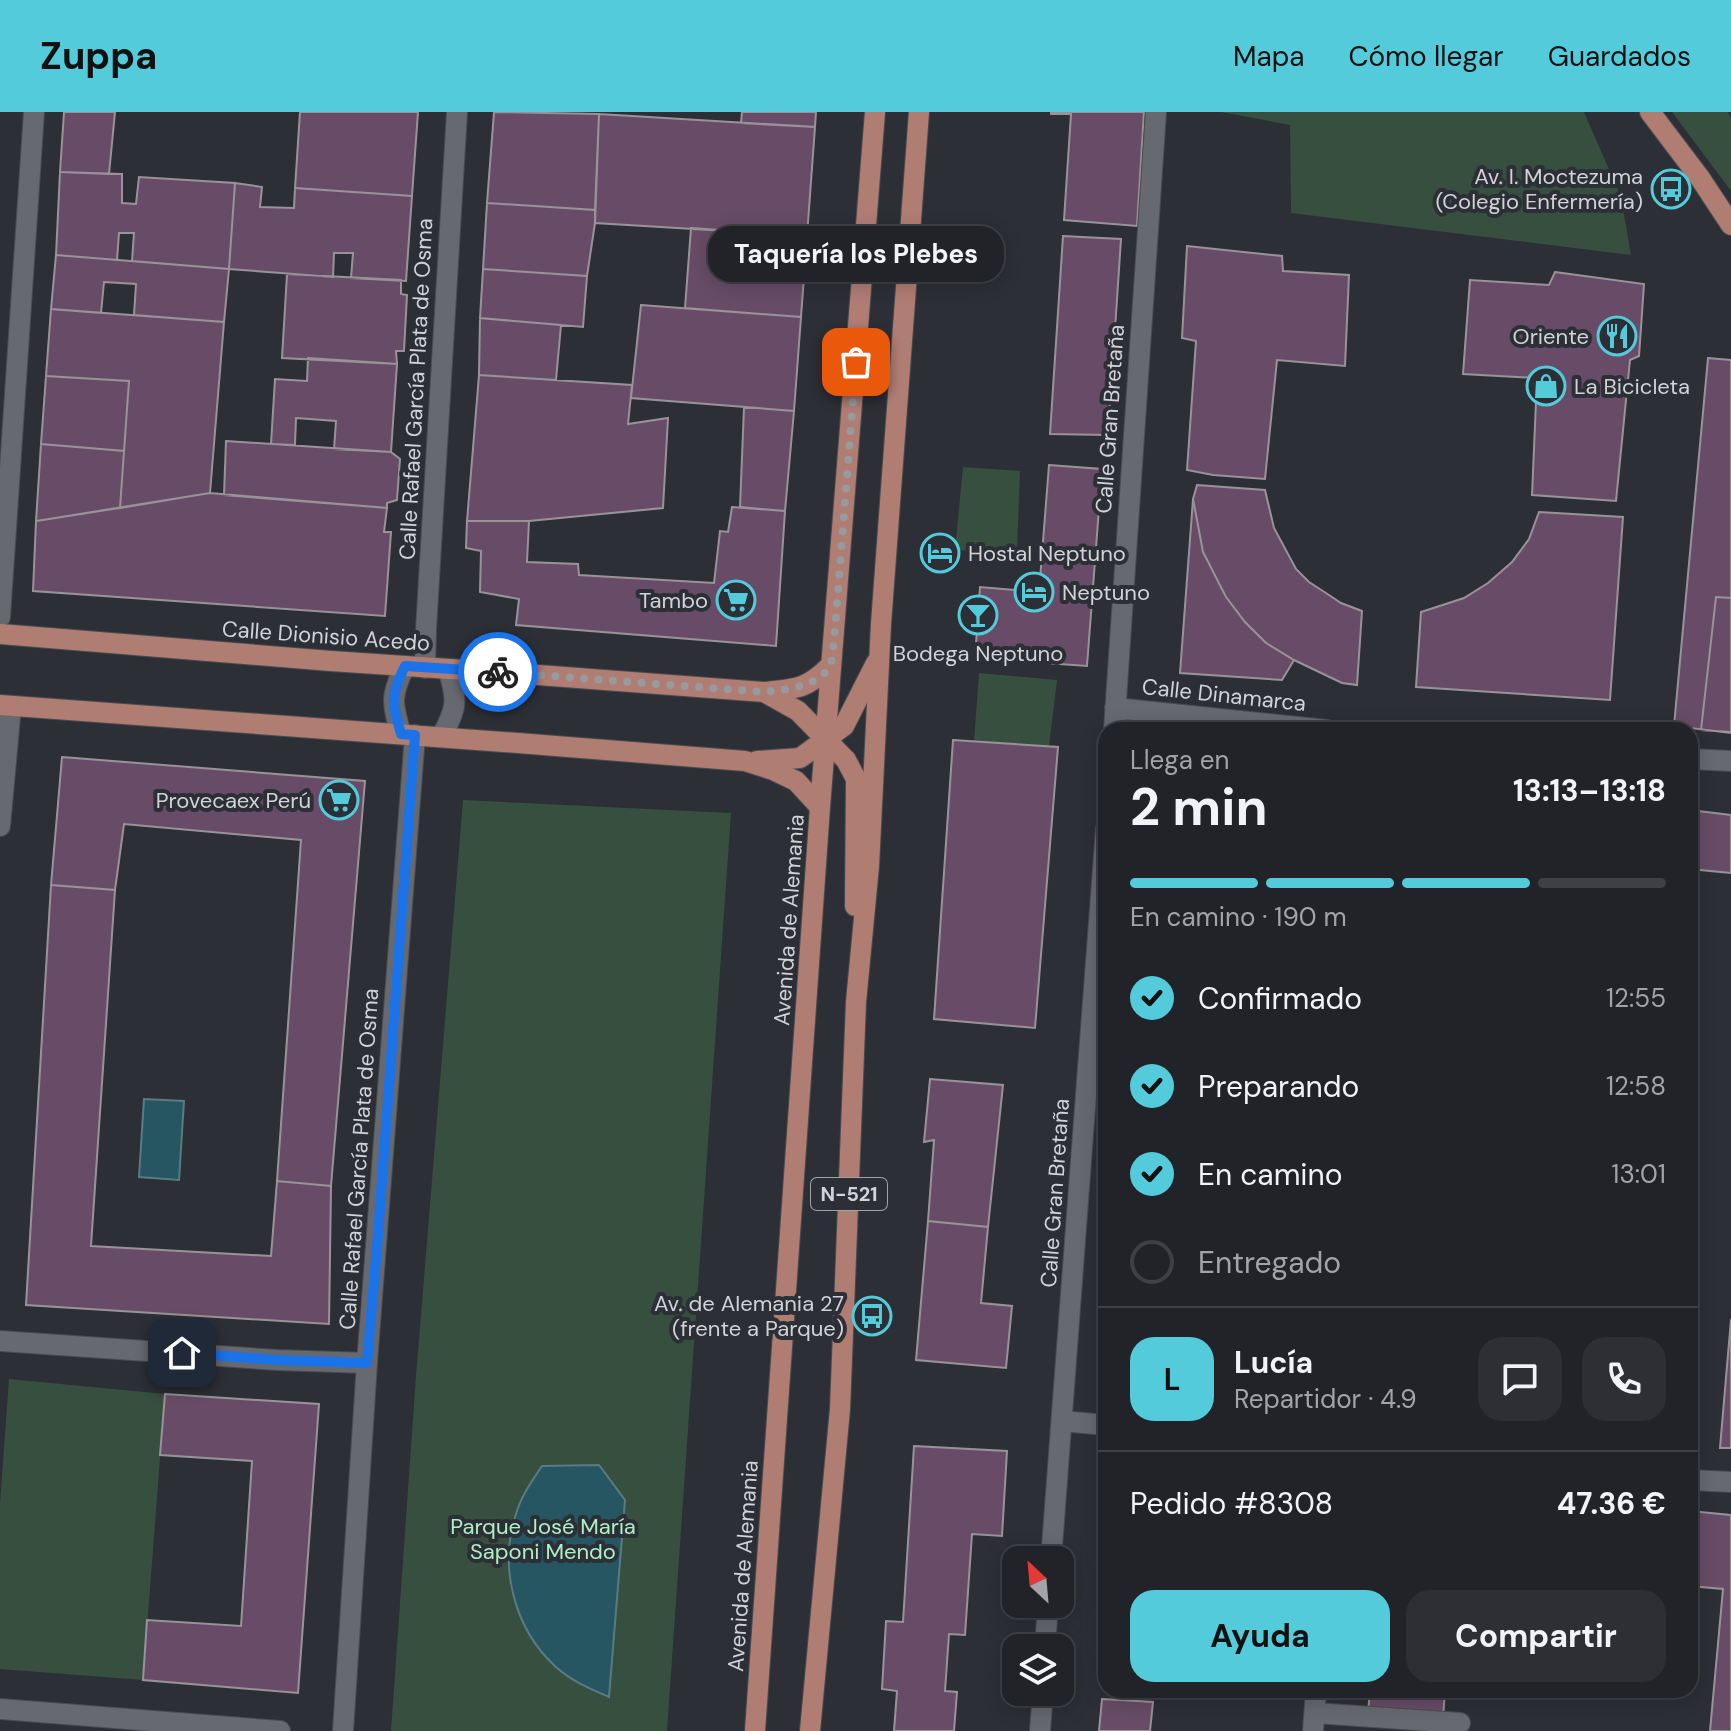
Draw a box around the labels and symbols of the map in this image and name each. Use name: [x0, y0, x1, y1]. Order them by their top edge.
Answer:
place label: Av. I. Moctezuma (Colegio Enfermería): [1436, 162, 1643, 216]
bus stop icon: Av. I. Moctezuma (Colegio Enfermería): [1650, 168, 1692, 210]
street label: Calle Rafael García Plata de Osma: [393, 217, 439, 561]
callout: Taquería los Plebes: [708, 226, 1004, 282]
restaurant icon: Oriente: [1596, 315, 1638, 357]
place label: Oriente: [1513, 322, 1589, 351]
street label: Calle Gran Bretaña: [1089, 323, 1131, 515]
pin: [822, 328, 890, 396]
shop icon: La Bicicleta: [1525, 365, 1567, 407]
place label: La Bicicleta: [1574, 372, 1690, 401]
hotel icon: Hostal Neptuno: [919, 532, 961, 574]
place label: Hostal Neptuno: [968, 539, 1126, 568]
hotel icon: Neptuno: [1013, 571, 1055, 613]
place label: Neptuno: [1062, 578, 1150, 607]
supermarket icon: Tambo: [715, 579, 757, 621]
place label: Tambo: [639, 586, 708, 615]
bar icon: Bodega Neptuno: [957, 594, 999, 636]
street label: Calle Dionisio Acedo: [221, 614, 431, 658]
courier: [458, 632, 538, 712]
place label: Bodega Neptuno: [893, 639, 1063, 668]
street label: Calle Dinamarca: [1141, 672, 1307, 718]
supermarket icon: Provecaex Perú: [318, 779, 360, 821]
place label: Provecaex Perú: [156, 786, 311, 815]
street label: Avenida de Alemania: [767, 813, 811, 1027]
street label: Calle Rafael García Plata de Osma: [333, 987, 385, 1331]
street label: Calle Gran Bretaña: [1034, 1097, 1076, 1289]
road number: N-521: [811, 1178, 887, 1210]
place label: Av. de Alemania 27 (frente a Parque): [654, 1289, 844, 1343]
bus stop icon: Av. de Alemania 27 (frente a Parque): [851, 1295, 893, 1337]
pin: [148, 1319, 216, 1387]
street label: Avenida de Alemania: [721, 1459, 765, 1673]
park label: Parque José María Saponi Mendo: [450, 1512, 636, 1566]
north arrow: [1002, 1546, 1074, 1618]

